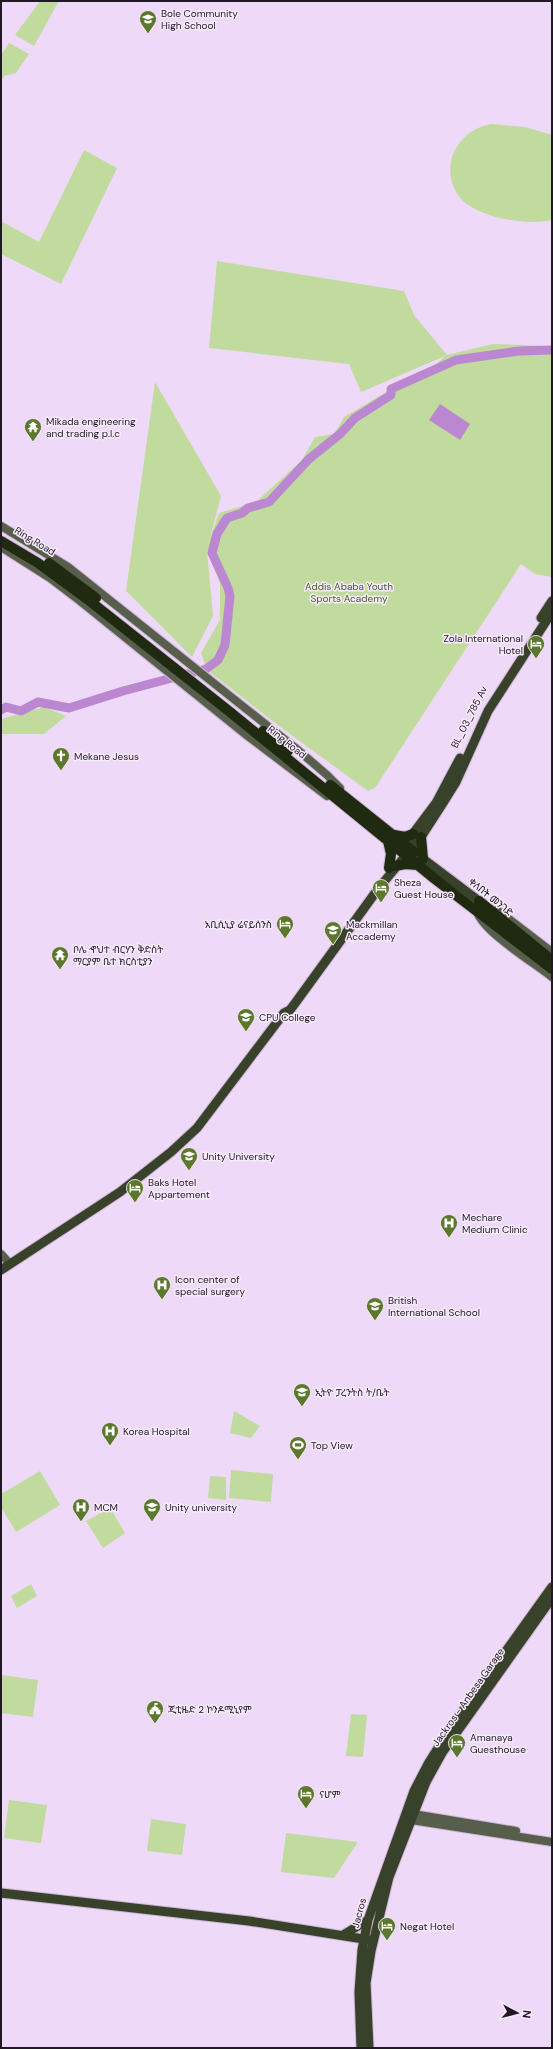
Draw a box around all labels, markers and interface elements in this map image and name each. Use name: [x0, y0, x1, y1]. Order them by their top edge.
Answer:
place label: Bole Community High School: [161, 7, 238, 32]
school or university icon: Bole Community High School: [138, 9, 158, 34]
place label: Mikada engineering and trading p.l.c: [46, 415, 136, 440]
temple icon: Mikada engineering and trading p.l.c: [23, 417, 43, 442]
street label: Ring Road: [12, 524, 58, 558]
park label: Addis Ababa Youth Sports Academy: [305, 580, 393, 605]
place label: Zola International Hotel: [443, 632, 523, 657]
hotel icon: Zola International Hotel: [526, 634, 546, 659]
street label: BL_03_785 Av: [448, 683, 490, 750]
street label: Ring Road: [265, 723, 309, 761]
church icon: Mekane Jesus: [51, 746, 71, 771]
place label: Mekane Jesus: [74, 750, 139, 763]
street label: ቀለበት መንገድ: [466, 875, 516, 919]
place label: Sheza Guest House: [394, 876, 454, 901]
hotel icon: Sheza Guest House: [371, 878, 391, 903]
hotel icon: አቢሲኒያ ሬናይሰንስ: [275, 914, 295, 939]
place label: አቢሲኒያ ሬናይሰንስ: [205, 918, 272, 931]
place label: Mackmillan Accademy: [346, 918, 398, 943]
school or university icon: Mackmillan Accademy: [323, 920, 343, 945]
place label: ቦሌ ኆህተ ብርሃን ቅድስት ማርያም ቤተ ክርስቲያን: [73, 943, 163, 968]
temple icon: ቦሌ ኆህተ ብርሃን ቅድስት ማርያም ቤተ ክርስቲያን: [50, 945, 70, 970]
school or university icon: CPU College: [236, 1007, 256, 1032]
place label: CPU College: [259, 1011, 316, 1024]
school or university icon: Unity University: [179, 1146, 199, 1171]
place label: Unity University: [202, 1150, 275, 1163]
place label: Baks Hotel Appartement: [148, 1176, 210, 1201]
hotel icon: Baks Hotel Appartement: [125, 1178, 145, 1203]
place label: Mechare Medium Clinic: [462, 1211, 528, 1236]
hospital icon: Mechare Medium Clinic: [439, 1213, 459, 1238]
place label: Icon center of special surgery: [175, 1273, 245, 1298]
hospital icon: Icon center of special surgery: [152, 1275, 172, 1300]
place label: British International School: [388, 1294, 480, 1319]
school or university icon: British International School: [365, 1296, 385, 1321]
school or university icon: ኢትዮ ፓረንትስ ት/ቤት: [292, 1382, 312, 1407]
place label: ኢትዮ ፓረንትስ ት/ቤት: [315, 1386, 390, 1399]
hospital icon: Korea Hospital: [100, 1421, 120, 1446]
place label: Korea Hospital: [123, 1425, 190, 1438]
sports icon: Top View: [288, 1435, 308, 1460]
place label: Top View: [311, 1439, 353, 1452]
hospital icon: MCM: [71, 1497, 91, 1522]
school or university icon: Unity university: [142, 1497, 162, 1522]
place label: MCM: [94, 1501, 118, 1514]
place label: Unity university: [165, 1501, 237, 1514]
street label: Jackros - Anbesa Garage: [429, 1645, 507, 1749]
public building icon: ጂቲዜድ 2 ኮንዶሚኒየም: [145, 1699, 165, 1724]
place label: ጂቲዜድ 2 ኮንዶሚኒየም: [168, 1703, 252, 1716]
place label: Amanaya Guesthouse: [470, 1731, 526, 1756]
hotel icon: Amanaya Guesthouse: [447, 1733, 467, 1758]
hotel icon: ናሆም: [296, 1784, 316, 1809]
place label: ናሆም: [319, 1788, 341, 1801]
street label: Jacros: [349, 1897, 369, 1929]
hotel icon: Negat Hotel: [377, 1916, 397, 1941]
place label: Negat Hotel: [400, 1920, 454, 1933]
north arrow: [497, 1993, 537, 2033]
text: N: [519, 2009, 534, 2019]

